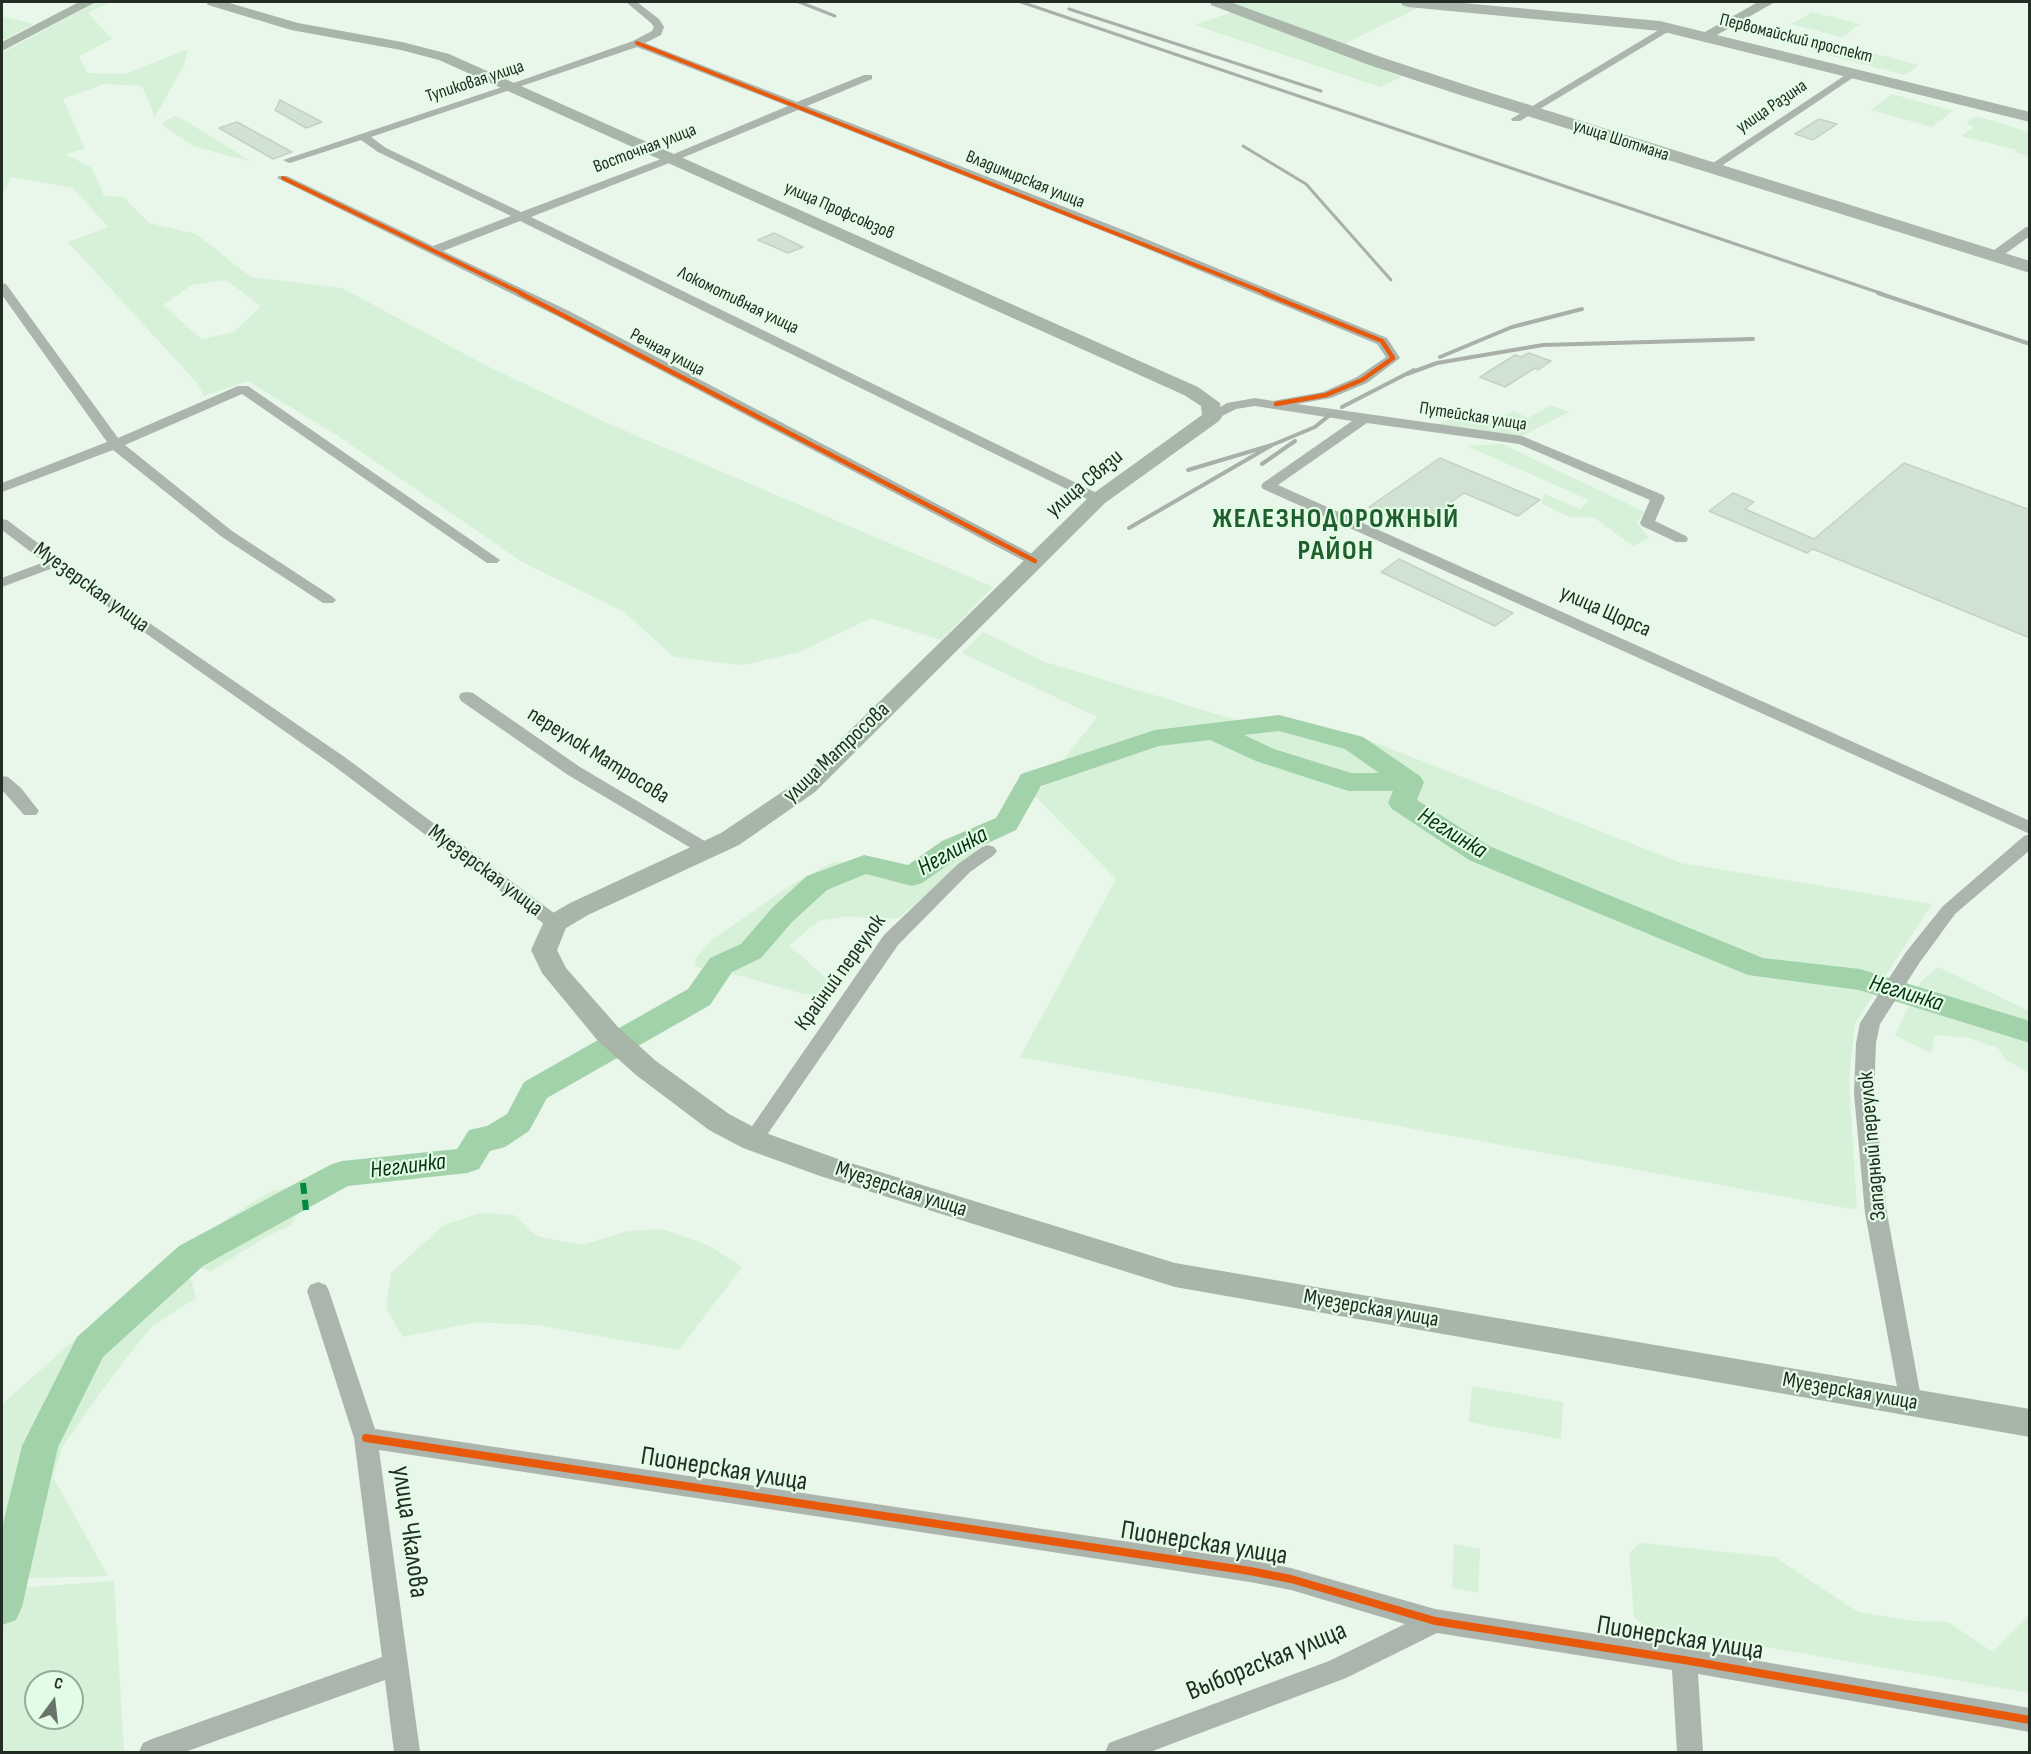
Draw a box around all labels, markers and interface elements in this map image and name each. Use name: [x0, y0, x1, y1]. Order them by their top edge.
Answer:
street label: Первомайский проспект: [1717, 10, 1875, 68]
street label: Тупиковая улица: [423, 56, 527, 108]
street label: улица Разина: [1732, 75, 1812, 139]
street label: улица Шотмана: [1570, 115, 1672, 167]
street label: Восточная улица: [591, 120, 699, 178]
street label: Владимирская улица: [962, 146, 1088, 214]
street label: улица Профсоюзов: [781, 177, 897, 245]
street label: Локомотивная улица: [674, 262, 802, 340]
street label: Речная улица: [626, 324, 708, 382]
street label: Путейская улица: [1418, 398, 1528, 436]
street label: улица Связи: [1041, 444, 1129, 524]
district label: ЖЕЛЕЗНОДОРОЖНЫЙ РАЙОН: [1212, 503, 1460, 569]
street label: Муезерская улица: [28, 537, 154, 639]
street label: улица Щорса: [1555, 580, 1655, 644]
street label: улица Матросова: [778, 697, 896, 809]
street label: переулок Матросова: [522, 702, 674, 810]
water label: Неглинка: [1412, 802, 1492, 866]
street label: Муезерская улица: [422, 819, 548, 923]
water label: Неглинка: [913, 821, 993, 883]
street label: Крайний переулок: [790, 910, 892, 1036]
water label: Неглинка: [1866, 969, 1946, 1019]
street label: Западный переулок: [1853, 1070, 1893, 1222]
water label: Неглинка: [369, 1148, 447, 1186]
street label: Муезерская улица: [832, 1156, 970, 1224]
street label: Муезерская улица: [1301, 1284, 1441, 1334]
street label: Муезерская улица: [1780, 1367, 1920, 1417]
street label: Пионерская улица: [638, 1441, 810, 1499]
street label: улица Чкалова: [384, 1464, 434, 1600]
street label: Пионерская улица: [1118, 1515, 1290, 1573]
street label: Пионерская улица: [1594, 1610, 1766, 1668]
street label: Выборгская улица: [1182, 1615, 1352, 1709]
north arrow: [24, 1670, 84, 1730]
text: С: [52, 1674, 65, 1694]

